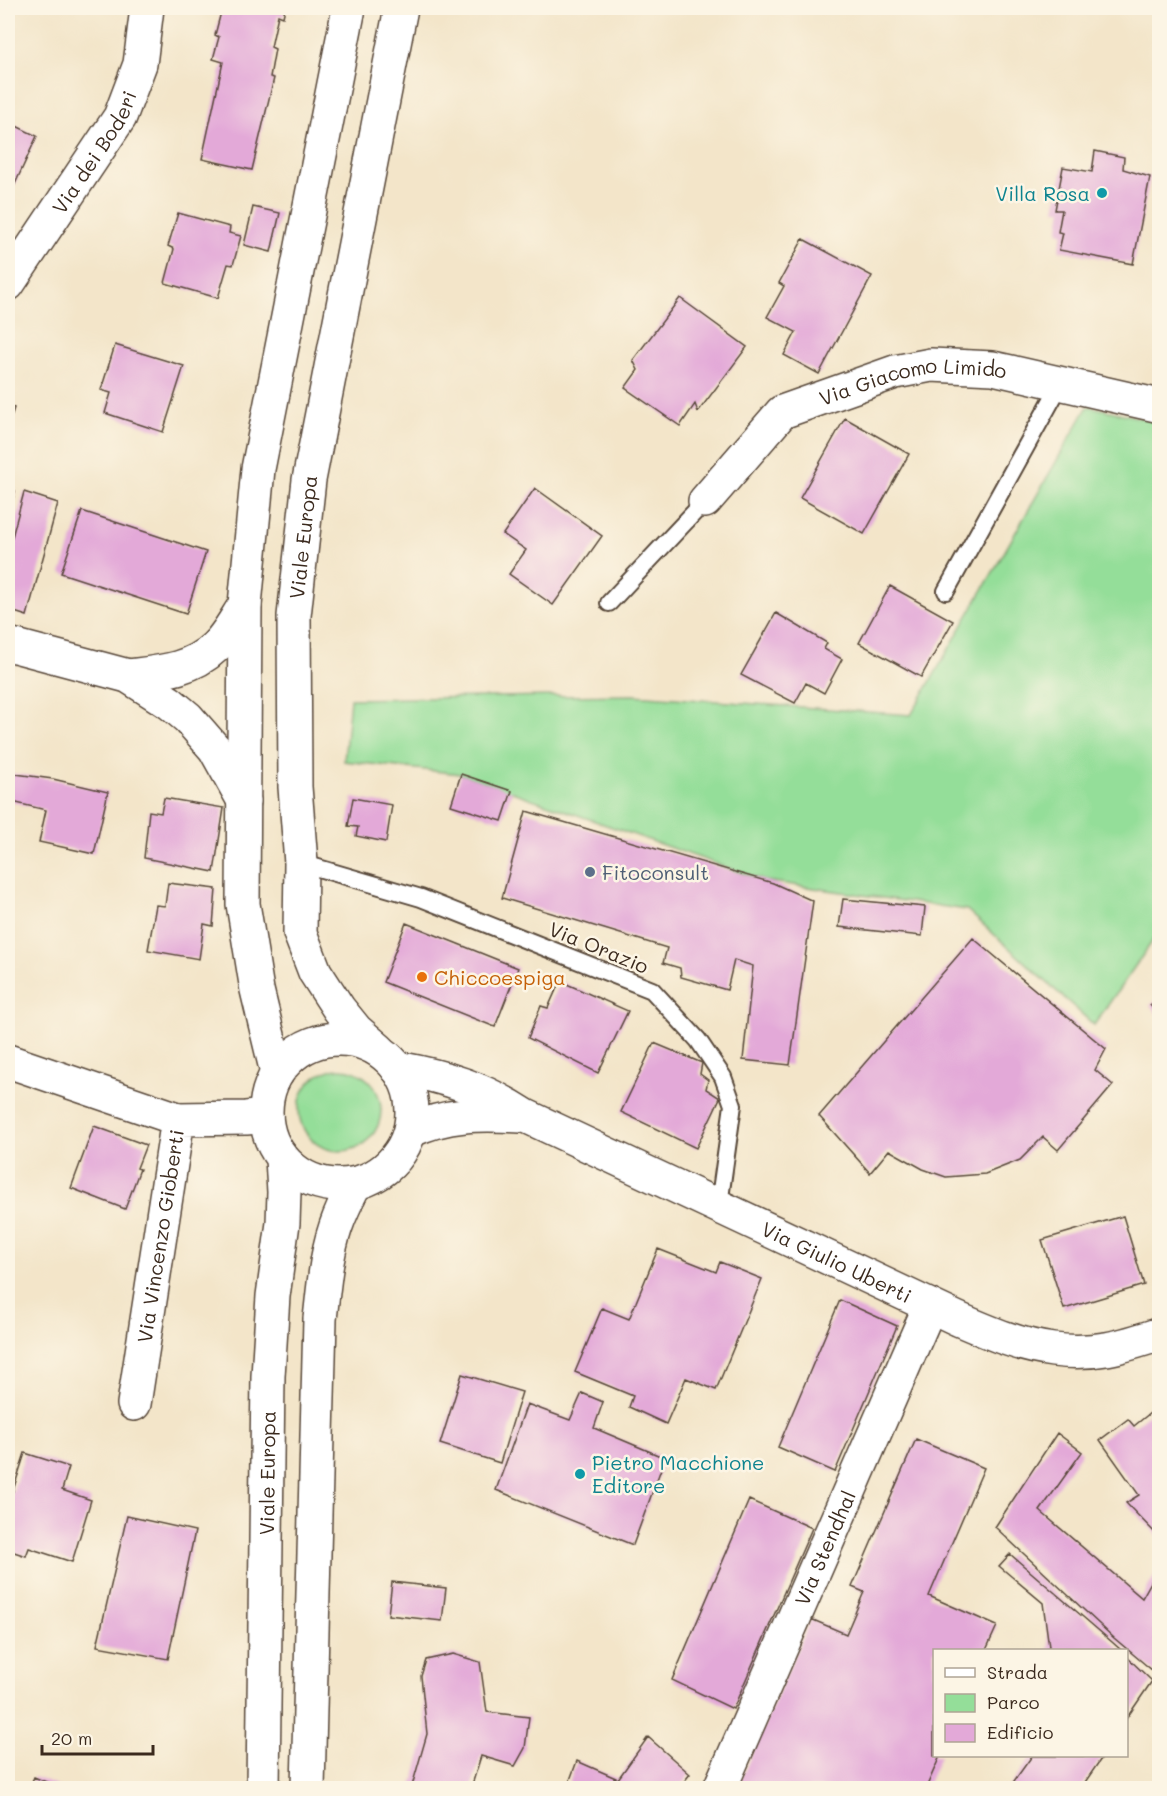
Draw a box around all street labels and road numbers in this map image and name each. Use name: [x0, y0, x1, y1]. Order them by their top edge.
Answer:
street label: Via dei Boderi: [46, 87, 142, 219]
street label: Via Giacomo Limido: [815, 352, 1010, 411]
street label: Viale Europa: [283, 474, 322, 600]
street label: Via Orazio: [545, 915, 653, 979]
street label: Via Vincenzo Gioberti: [131, 1127, 189, 1345]
street label: Via Giulio Uberti: [758, 1215, 916, 1308]
street label: Viale Europa: [253, 1411, 281, 1535]
street label: Via Stendhal: [788, 1486, 861, 1609]

